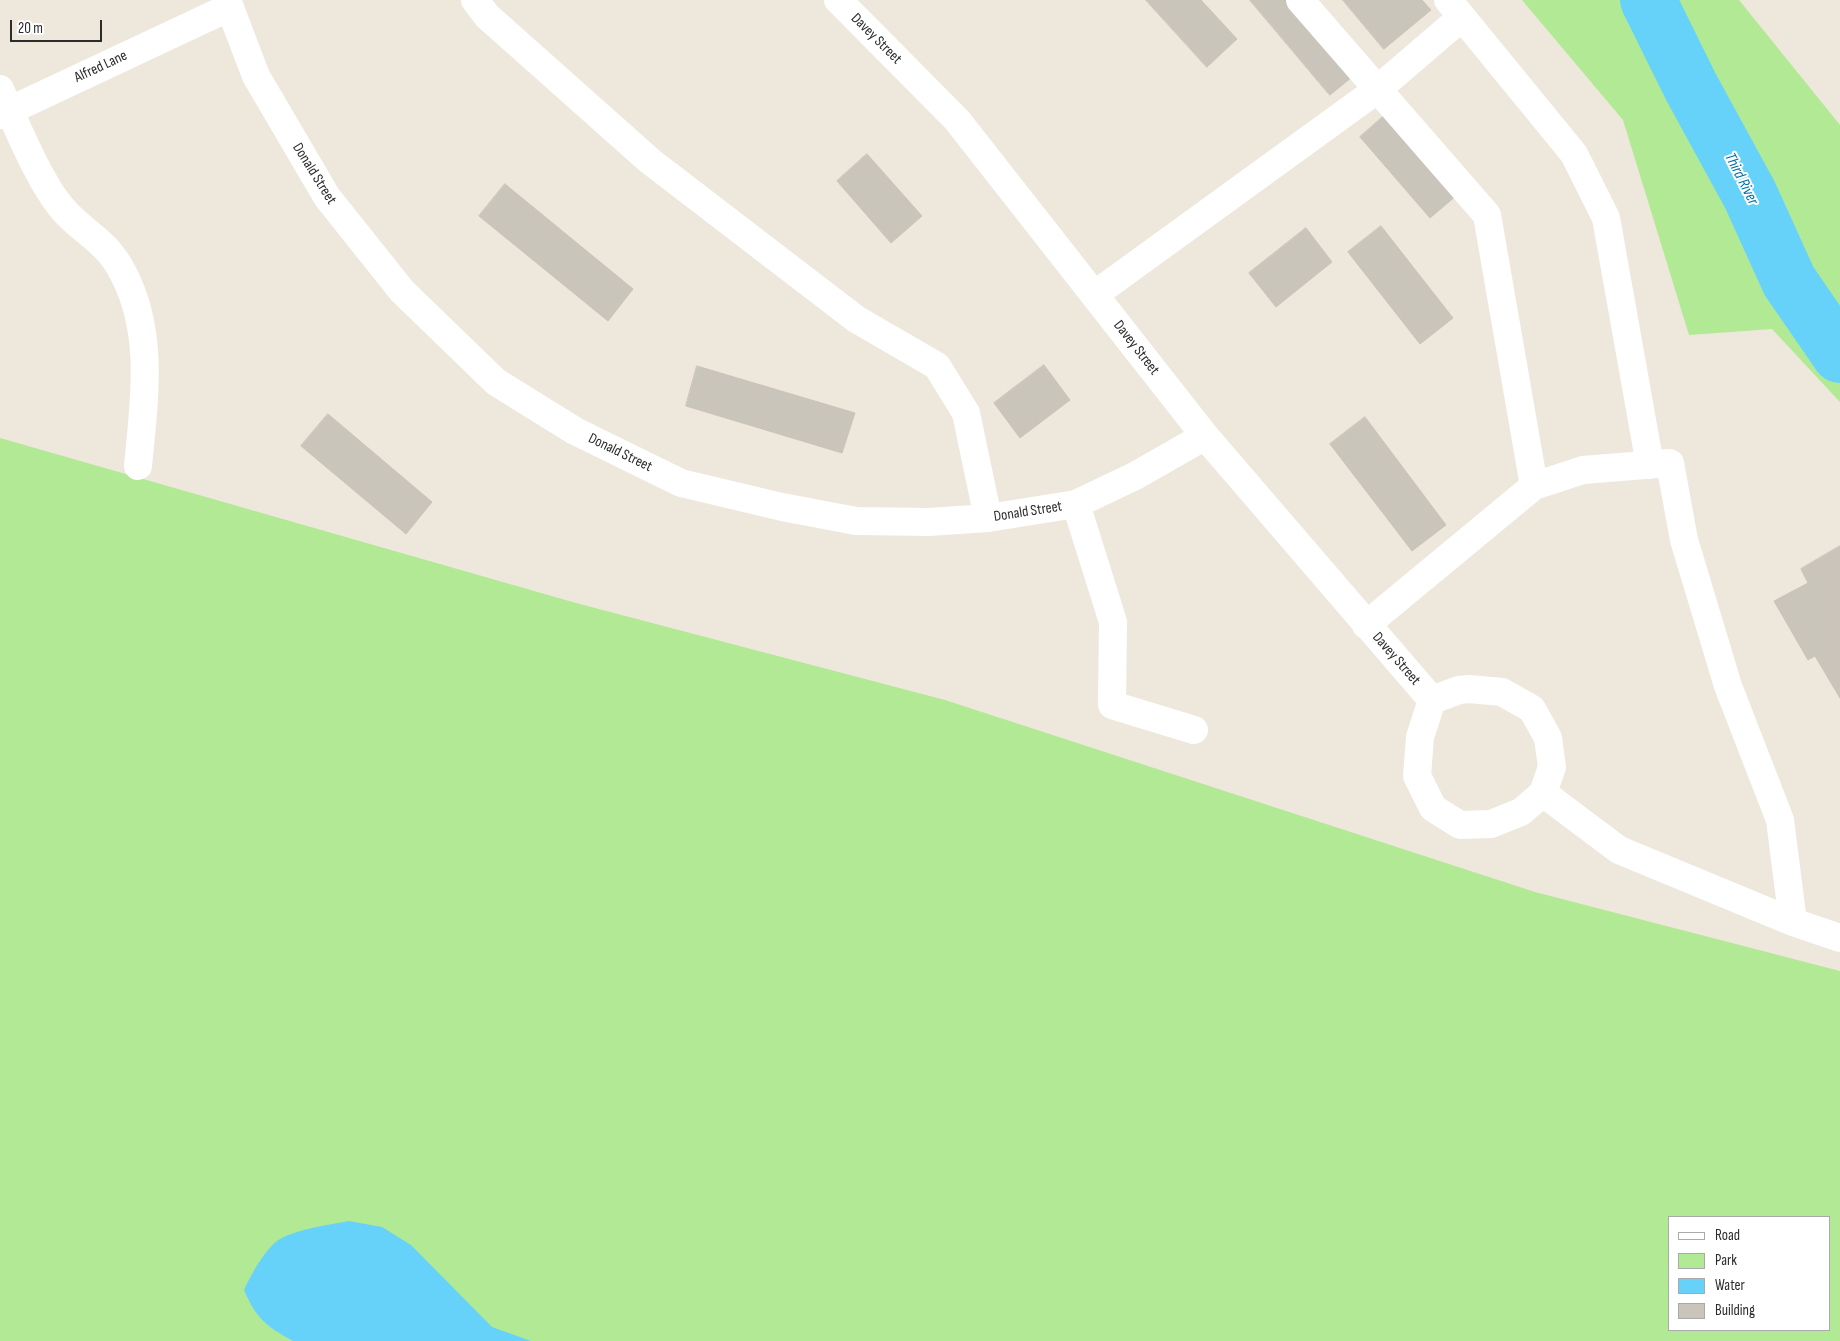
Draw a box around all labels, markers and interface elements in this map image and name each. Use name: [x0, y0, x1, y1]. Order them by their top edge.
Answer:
scale bar: [12, 10, 105, 42]
street label: Davey Street: [847, 10, 905, 68]
text: 20 m: [18, 19, 43, 38]
street label: Alfred Lane: [72, 47, 130, 87]
street label: Donald Street: [288, 140, 340, 208]
water label: Third River: [1720, 150, 1762, 208]
street label: Davey Street: [1109, 317, 1163, 379]
street label: Donald Street: [585, 430, 655, 476]
street label: Donald Street: [993, 498, 1063, 526]
street label: Davey Street: [1368, 629, 1424, 689]
legend: [1668, 1216, 1830, 1331]
text: Road: [1715, 1226, 1740, 1245]
text: Park: [1715, 1251, 1737, 1270]
text: Water: [1715, 1276, 1745, 1295]
text: Building: [1715, 1301, 1755, 1320]

